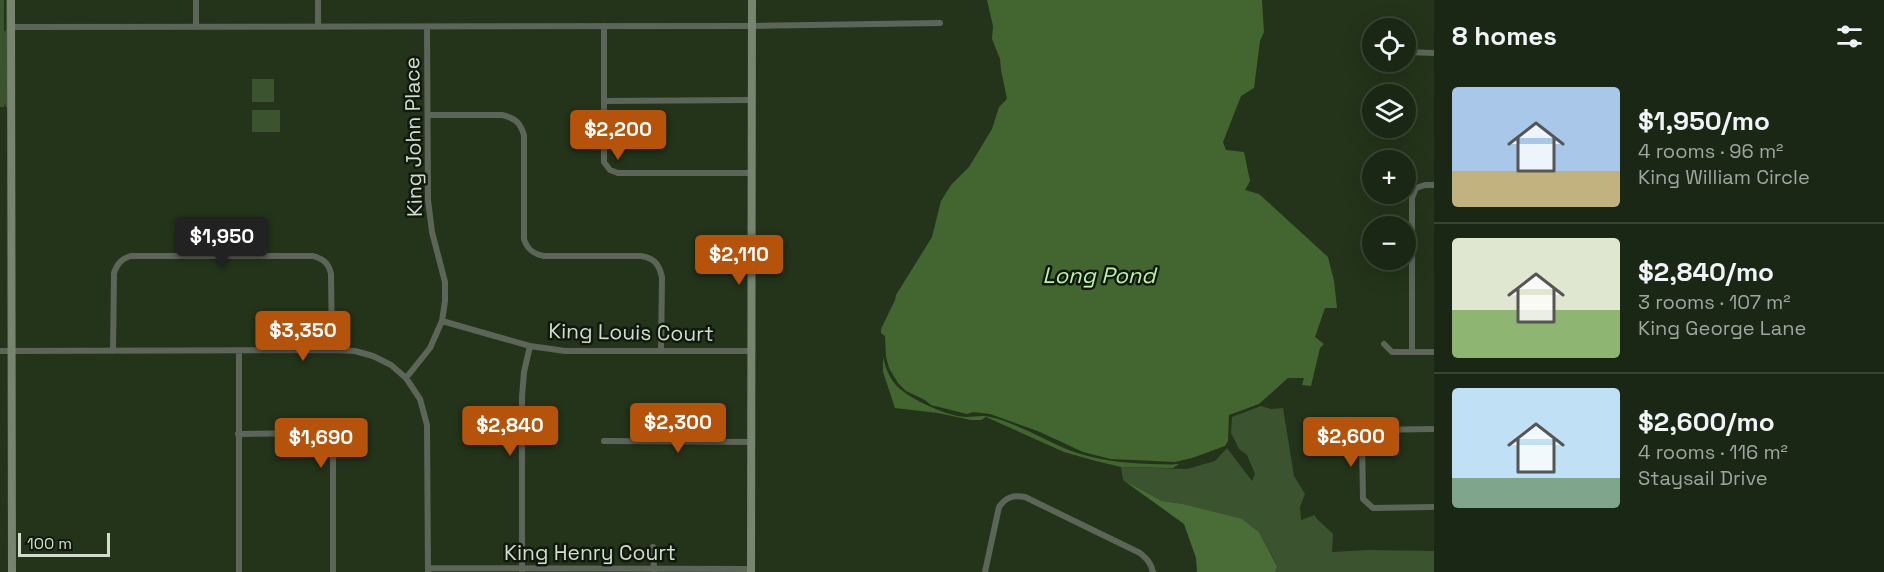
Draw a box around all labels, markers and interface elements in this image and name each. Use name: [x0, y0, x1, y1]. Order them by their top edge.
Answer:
map controls: [1362, 18, 1416, 270]
button: locate: [1362, 18, 1416, 72]
text: 8 homes: [1452, 19, 1557, 53]
icon: filters: [1833, 20, 1866, 53]
street label: King John Place: [398, 57, 428, 217]
button: layers: [1362, 84, 1416, 138]
text: $1,950/mo: [1638, 104, 1770, 138]
pin: $2,200: [569, 110, 667, 161]
icon: home: [1500, 111, 1572, 183]
text: $2,200: [584, 116, 652, 142]
text: 4 rooms · 96 m²: [1638, 138, 1783, 164]
button: +: [1362, 150, 1416, 204]
text: King William Circle: [1638, 164, 1810, 190]
button: −: [1362, 216, 1416, 270]
pin: $1,950: [173, 217, 271, 268]
text: $1,950: [190, 223, 254, 249]
pin: $2,110: [690, 235, 788, 286]
text: $2,110: [709, 241, 769, 267]
text: $2,840/mo: [1638, 255, 1774, 289]
water label: Long Pond: [1043, 261, 1158, 289]
icon: home: [1500, 262, 1572, 334]
text: 3 rooms · 107 m²: [1638, 289, 1791, 315]
pin: $3,350: [254, 311, 352, 362]
text: King George Lane: [1638, 315, 1806, 341]
text: $3,350: [269, 317, 337, 343]
street label: King Louis Court: [548, 317, 714, 347]
pin: $2,300: [629, 403, 727, 454]
text: $2,600/mo: [1638, 405, 1775, 439]
pin: $2,840: [461, 406, 559, 457]
text: $2,300: [644, 409, 712, 435]
text: $2,840: [476, 412, 544, 438]
icon: home: [1500, 412, 1572, 484]
pin: $2,600: [1302, 417, 1400, 468]
pin: $1,690: [272, 418, 370, 469]
text: $2,600: [1317, 423, 1385, 449]
text: $1,690: [289, 424, 353, 450]
text: 4 rooms · 116 m²: [1638, 439, 1788, 465]
text: Staysail Drive: [1638, 465, 1768, 491]
scale bar: [18, 530, 110, 558]
text: 100 m: [27, 533, 72, 554]
street label: King Henry Court: [504, 539, 676, 566]

